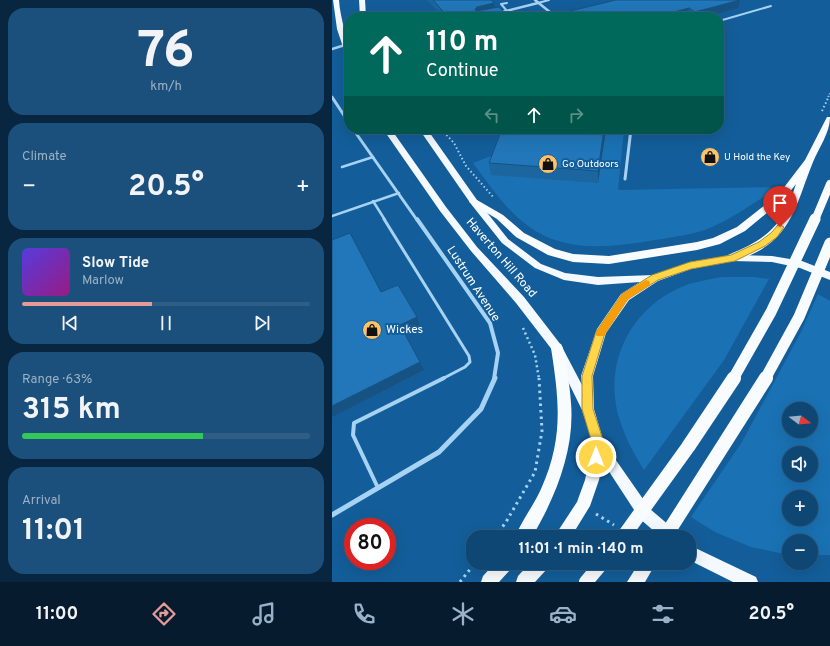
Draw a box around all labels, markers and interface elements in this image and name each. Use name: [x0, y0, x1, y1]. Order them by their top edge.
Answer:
text: 76: [137, 20, 195, 86]
text: 110 m: [426, 25, 498, 61]
icon: ahead: [360, 28, 412, 80]
text: Continue: [426, 60, 498, 83]
text: km/h: [150, 79, 182, 95]
icon: left: [481, 104, 503, 126]
icon: ahead: [523, 104, 545, 126]
icon: right: [565, 104, 587, 126]
shop icon: U Hold the Key: [699, 146, 721, 168]
text: Climate: [22, 149, 67, 165]
place label: U Hold the Key: [724, 151, 790, 164]
shop icon: Go Outdoors: [537, 153, 559, 175]
place label: Go Outdoors: [562, 158, 619, 171]
text: 20.5°: [128, 169, 204, 206]
text: −: [22, 174, 36, 201]
text: +: [296, 174, 310, 201]
pin: [763, 186, 797, 227]
icon: arrive: [769, 192, 791, 214]
street label: Haverton Hill Road: [462, 215, 540, 301]
street label: Lustrum Avenue: [443, 243, 503, 325]
text: Slow Tide: [82, 254, 149, 273]
text: Marlow: [82, 273, 124, 289]
icon: previous: [59, 312, 81, 334]
icon: pause: [155, 312, 177, 334]
icon: next: [251, 312, 273, 334]
shop icon: Wickes: [361, 319, 383, 341]
place label: Wickes: [386, 322, 423, 338]
text: Range · 63%: [22, 372, 92, 388]
text: 315 km: [22, 392, 121, 429]
north arrow: [782, 402, 818, 438]
map controls: [782, 402, 818, 570]
position arrow: [575, 436, 617, 478]
button: sound: [782, 446, 818, 482]
button: +: [782, 490, 818, 526]
text: Arrival: [22, 493, 61, 509]
text: 11:01: [22, 513, 85, 550]
speed limit sign: 80: [344, 518, 396, 570]
button: −: [782, 534, 818, 570]
text: 11:01 · 1 min · 140 m: [519, 540, 643, 559]
icon: directions: [150, 600, 178, 628]
icon: music: [250, 600, 278, 628]
icon: phone: [350, 600, 378, 628]
icon: climate: [449, 600, 477, 628]
icon: car: [549, 600, 577, 628]
icon: filters: [649, 600, 677, 628]
text: 11:00: [36, 603, 78, 626]
text: 20.5°: [748, 603, 794, 626]

